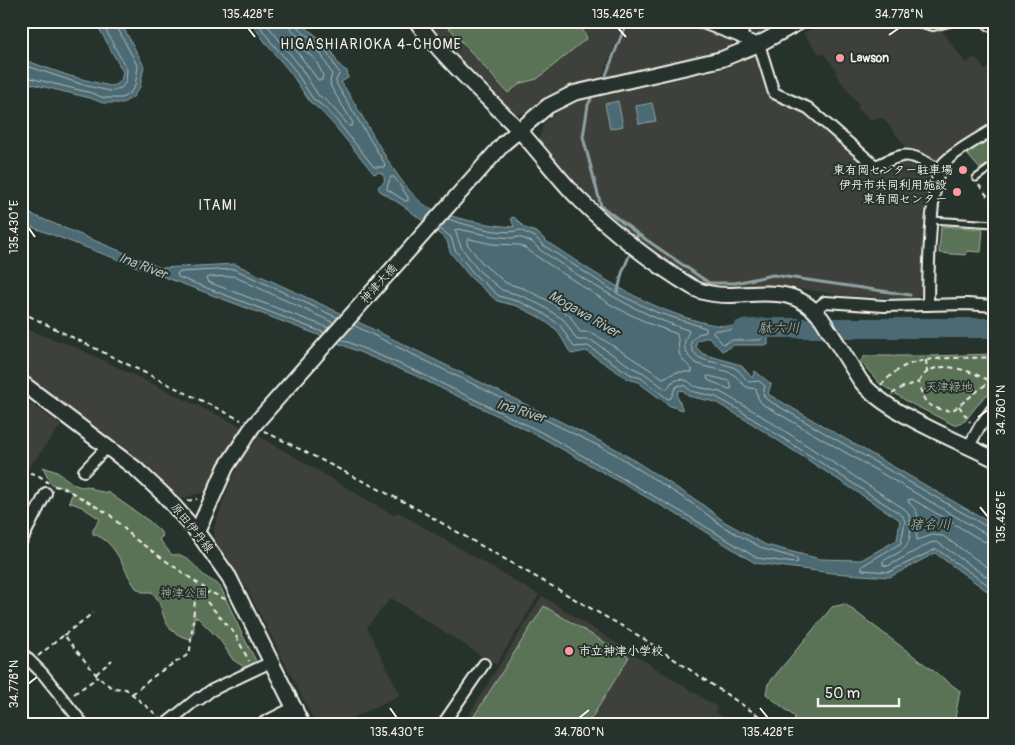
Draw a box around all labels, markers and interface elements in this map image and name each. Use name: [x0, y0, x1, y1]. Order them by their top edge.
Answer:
text: 135.428°E: [222, 7, 274, 22]
text: 135.426°E: [592, 7, 644, 22]
text: 34.778°N: [875, 7, 923, 22]
district label: HIGASHIARIOKA 4-CHOME: [280, 36, 462, 53]
place label: Lawson: [850, 51, 889, 66]
marker: Lawson: [834, 52, 846, 64]
place label: 東有岡センター駐車場: [833, 163, 953, 178]
marker: 東有岡センター駐車場: [957, 164, 969, 176]
place label: 伊丹市共同利用施設 東有岡センター: [839, 178, 947, 207]
marker: 伊丹市共同利用施設 東有岡センター: [951, 186, 963, 198]
district label: ITAMI: [198, 197, 238, 214]
text: 135.430°E: [7, 200, 22, 254]
water label: Ina River: [116, 249, 172, 284]
street label: 神津大橋: [357, 261, 401, 307]
water label: Mogawa River: [545, 287, 624, 342]
water label: 駄六川: [758, 319, 800, 337]
park label: 天津緑地: [925, 380, 973, 395]
text: 34.780°N: [994, 385, 1009, 435]
water label: Ina River: [494, 395, 550, 427]
text: 135.426°E: [994, 491, 1009, 543]
street label: 原田伊丹線: [167, 500, 217, 556]
water label: 猪名川: [909, 516, 951, 533]
park label: 神津公園: [160, 586, 208, 601]
place label: 市立神津小学校: [579, 644, 663, 659]
marker: 市立神津小学校: [563, 645, 575, 657]
text: 34.778°N: [7, 660, 22, 708]
scale bar: [818, 675, 899, 707]
text: 50 m: [825, 684, 860, 703]
text: 135.430°E: [370, 725, 424, 740]
text: 34.780°N: [554, 725, 604, 740]
text: 135.428°E: [742, 725, 794, 740]

